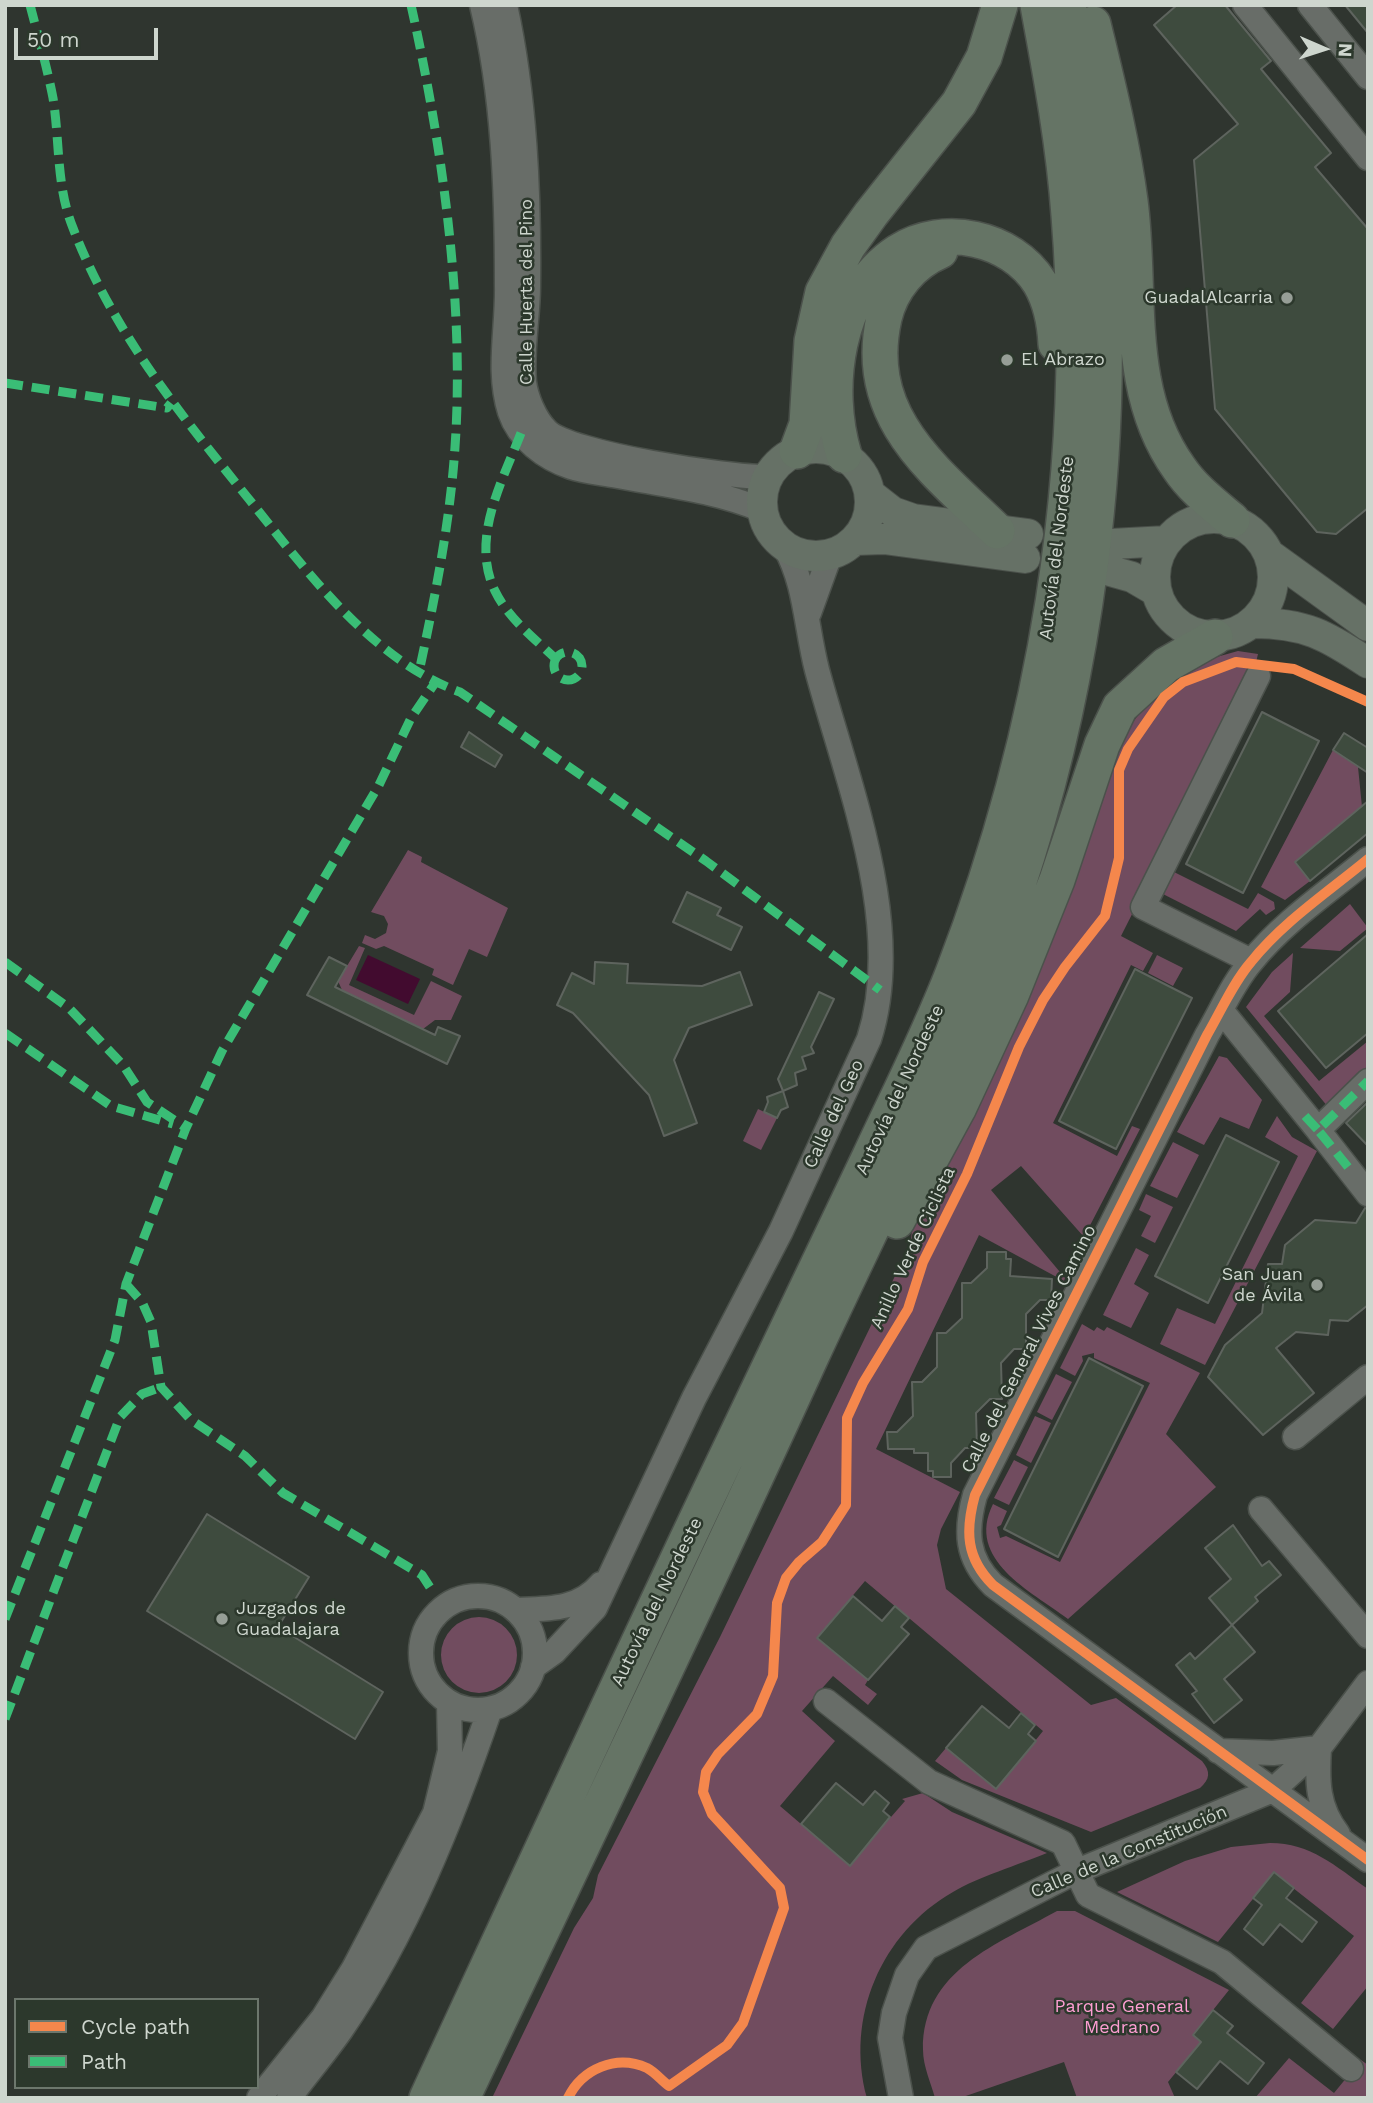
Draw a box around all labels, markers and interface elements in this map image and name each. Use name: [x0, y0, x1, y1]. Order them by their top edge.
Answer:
scale bar: [18, 14, 161, 58]
north arrow: [1289, 14, 1359, 84]
text: 50 m: [27, 27, 79, 52]
text: N: [1334, 42, 1357, 58]
street label: Calle Huerta del Pino: [516, 199, 538, 385]
place label: GuadalAlcarria: [1144, 287, 1273, 309]
marker: GuadalAlcarria: [1279, 290, 1295, 306]
place label: El Abrazo: [1021, 349, 1105, 371]
marker: El Abrazo: [999, 352, 1015, 368]
street label: Autovía del Nordeste: [1035, 455, 1079, 641]
street label: Autovía del Nordeste: [851, 1002, 949, 1178]
street label: Calle del Geo: [799, 1056, 869, 1172]
street label: Anillo Verde Ciclista: [866, 1163, 960, 1333]
street label: Calle del General Vives Camino: [957, 1221, 1101, 1477]
place label: San Juan de Ávila: [1222, 1264, 1303, 1306]
marker: San Juan de Ávila: [1309, 1277, 1325, 1293]
street label: Autovía del Nordeste: [607, 1514, 707, 1690]
place label: Juzgados de Guadalajara: [236, 1598, 346, 1640]
marker: Juzgados de Guadalajara: [214, 1611, 230, 1627]
street label: Calle de la Constitución: [1028, 1801, 1230, 1903]
park label: Parque General Medrano: [1055, 1996, 1189, 2038]
legend: [14, 1998, 259, 2089]
text: Cycle path: [81, 2014, 190, 2039]
text: Path: [81, 2049, 127, 2074]

